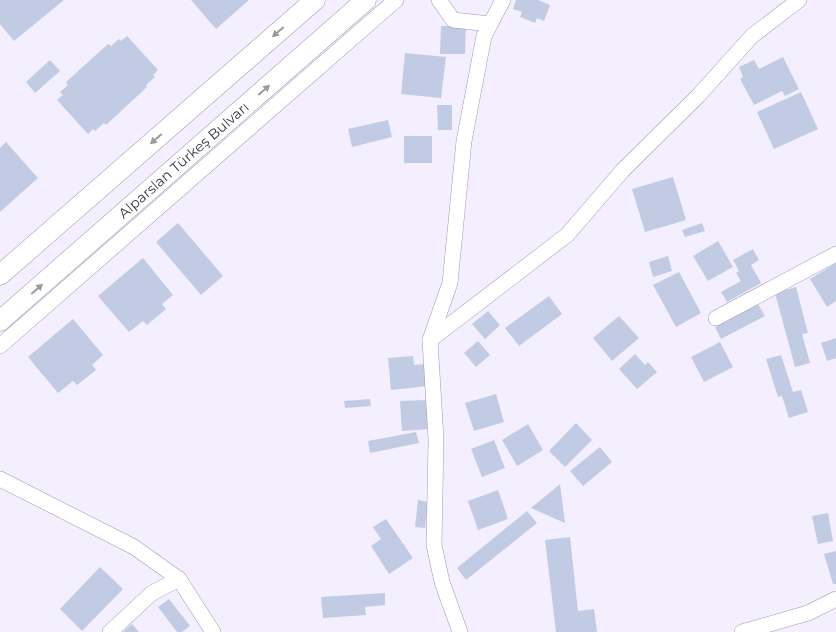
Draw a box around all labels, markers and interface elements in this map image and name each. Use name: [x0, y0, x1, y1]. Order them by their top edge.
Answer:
one-way arrow: [273, 26, 285, 38]
one-way arrow: [258, 84, 271, 95]
street label: Alparslan Türkeş Bulvarı: [114, 98, 252, 222]
one-way arrow: [150, 133, 162, 145]
one-way arrow: [30, 283, 42, 295]

